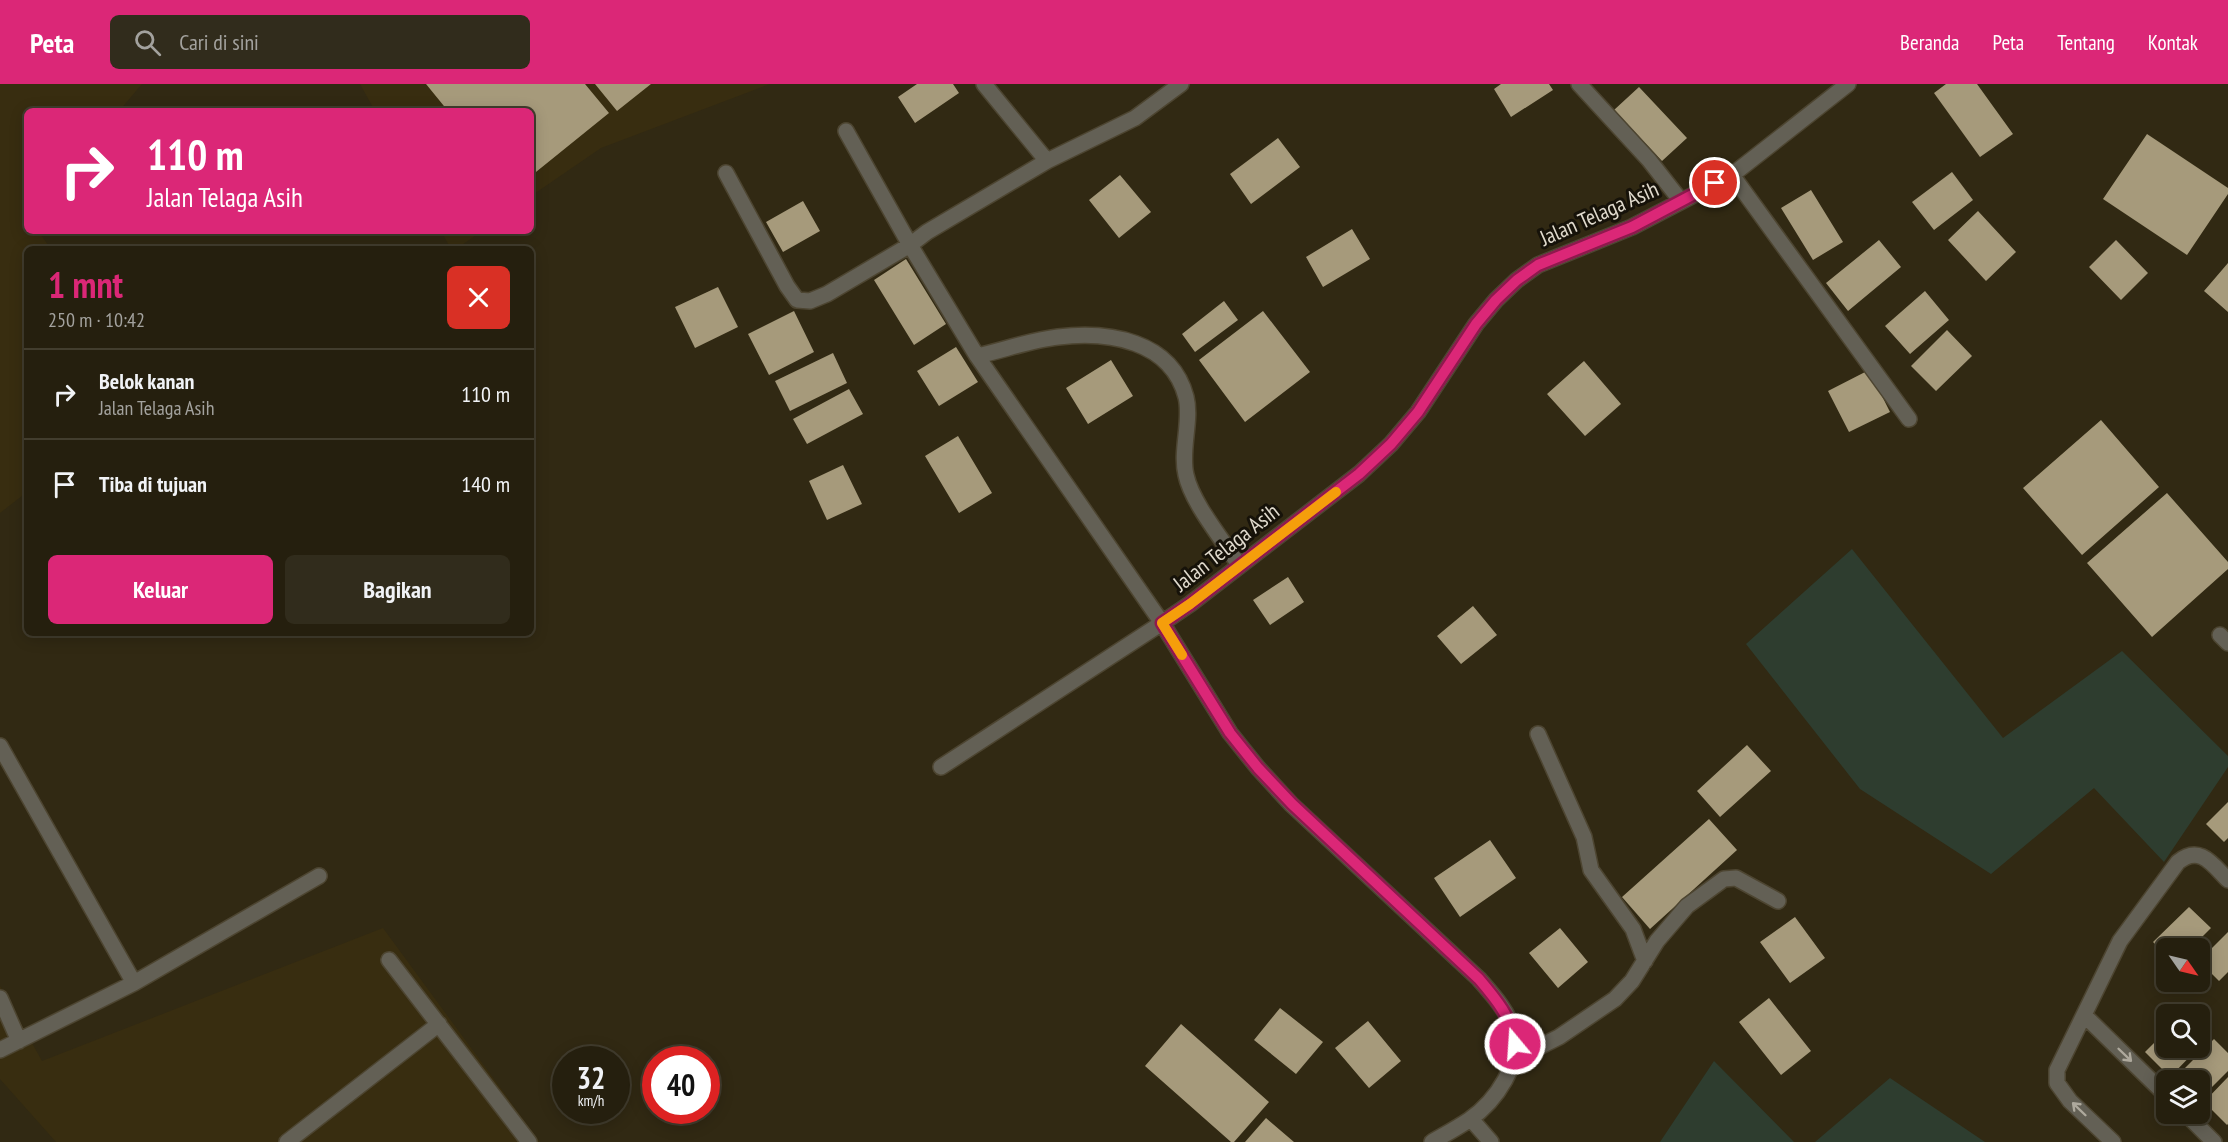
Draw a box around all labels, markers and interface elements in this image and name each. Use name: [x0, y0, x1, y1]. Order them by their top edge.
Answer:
search box: [110, 15, 530, 69]
text: Peta: [30, 24, 74, 61]
icon: search: [131, 26, 164, 59]
text: Cari di sini: [179, 28, 259, 56]
text: Beranda: [1900, 29, 1960, 56]
text: Peta: [1993, 29, 2024, 56]
text: Tentang: [2057, 29, 2115, 56]
text: Kontak: [2148, 29, 2198, 56]
text: 110 m: [147, 127, 244, 182]
icon: right: [48, 132, 126, 210]
pin: [1689, 157, 1740, 208]
icon: arrive: [1698, 166, 1731, 199]
street label: Jalan Telaga Asih: [1534, 174, 1663, 252]
text: Jalan Telaga Asih: [147, 180, 303, 214]
text: 1 mnt: [48, 261, 123, 308]
button: close: [447, 266, 510, 329]
text: 250 m · 10:42: [48, 307, 145, 333]
text: Belok kanan: [99, 367, 194, 395]
icon: right: [48, 378, 81, 411]
text: 110 m: [461, 380, 510, 408]
text: Jalan Telaga Asih: [99, 395, 214, 421]
icon: arrive: [48, 468, 81, 501]
text: Tiba di tujuan: [99, 470, 207, 498]
text: 140 m: [461, 470, 510, 498]
street label: Jalan Telaga Asih: [1167, 497, 1285, 598]
button: Keluar: [48, 555, 273, 624]
button: Bagikan: [285, 555, 510, 624]
north arrow: [2156, 938, 2210, 992]
map controls: [2156, 938, 2210, 1124]
button: search: [2156, 1004, 2210, 1058]
position arrow: [1483, 1012, 1547, 1076]
speed limit sign: 40: [642, 1046, 720, 1124]
one-way arrow: [2118, 1047, 2133, 1062]
text: 32: [577, 1058, 605, 1097]
button: layers: [2156, 1070, 2210, 1124]
text: km/h: [578, 1091, 604, 1110]
one-way arrow: [2072, 1102, 2087, 1116]

